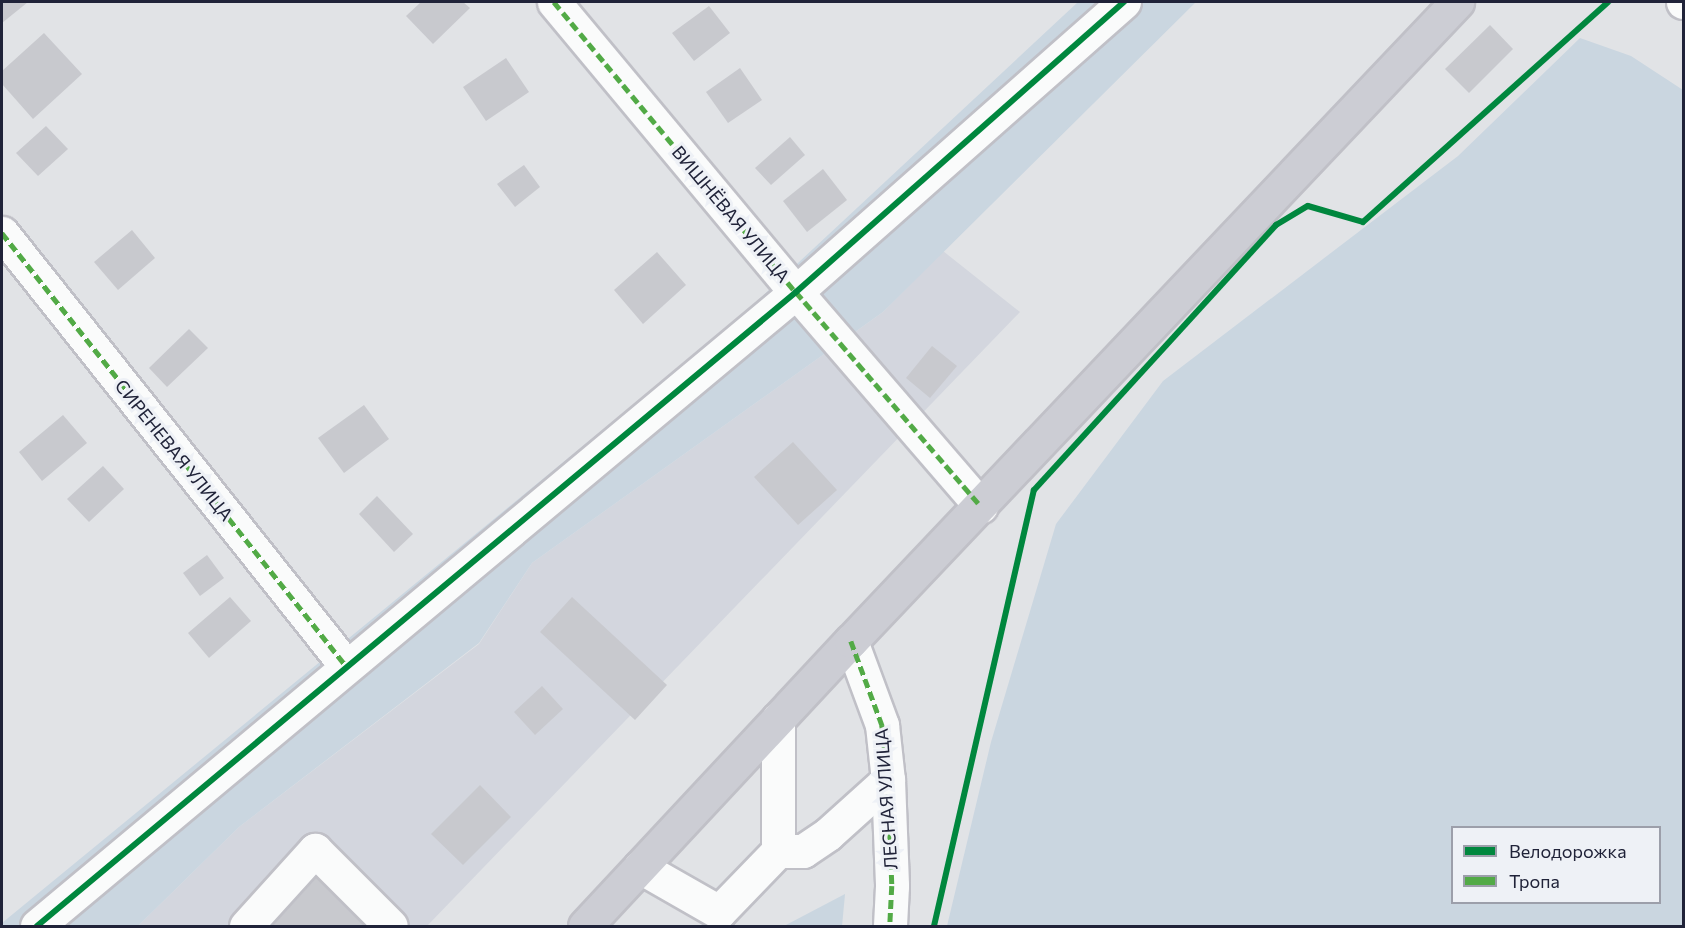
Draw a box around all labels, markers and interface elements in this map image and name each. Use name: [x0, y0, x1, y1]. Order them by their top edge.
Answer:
street label: ВИШНЁВАЯ УЛИЦА: [668, 141, 794, 287]
street label: СИРЕНЕВАЯ УЛИЦА: [110, 375, 238, 525]
street label: ЛЕСНАЯ УЛИЦА: [870, 728, 902, 870]
legend: [1451, 826, 1661, 904]
text: Велодорожка: [1509, 840, 1627, 862]
text: Тропа: [1509, 870, 1560, 892]

